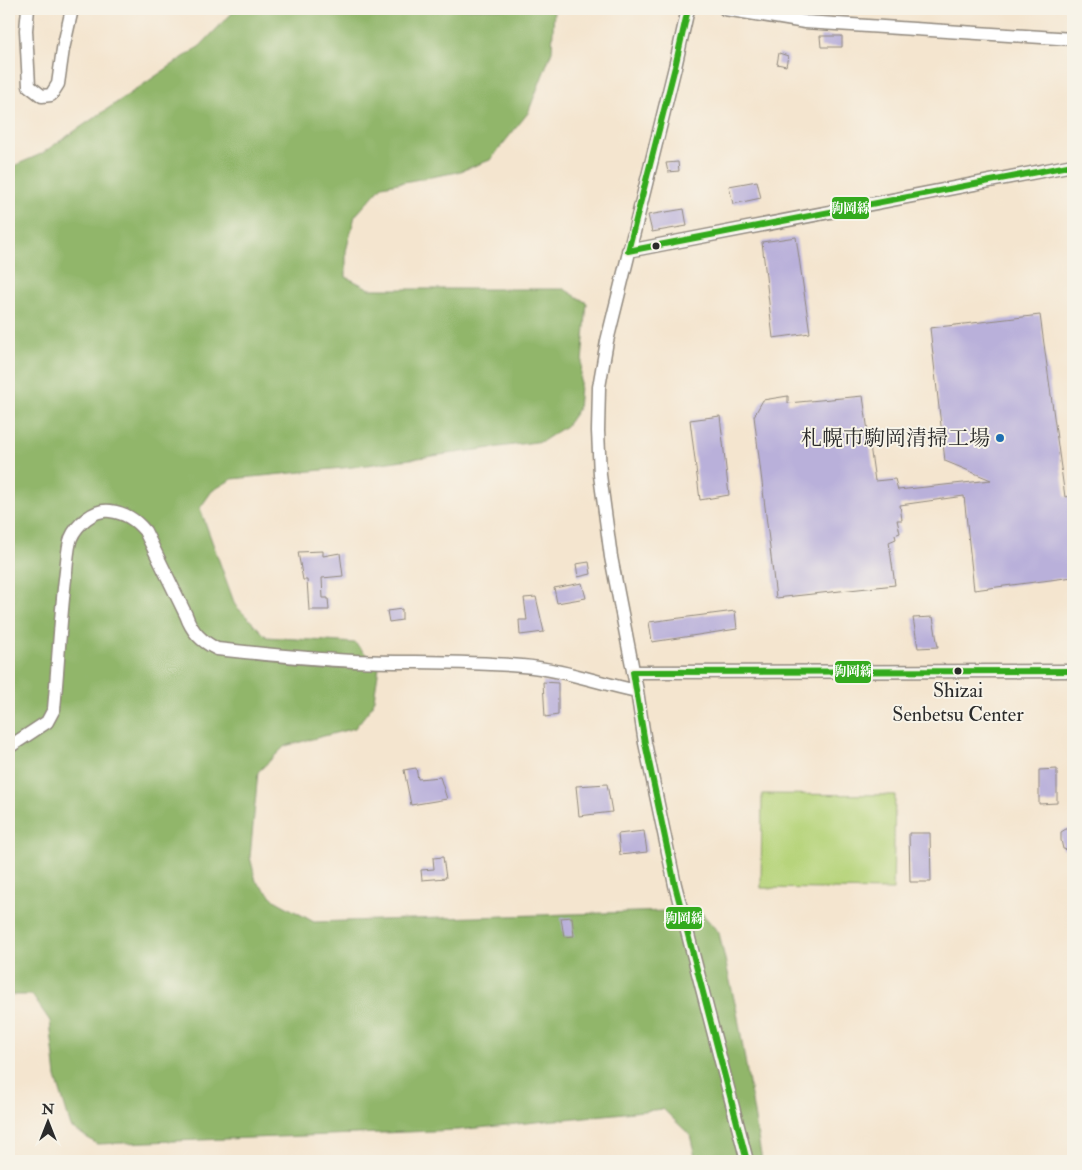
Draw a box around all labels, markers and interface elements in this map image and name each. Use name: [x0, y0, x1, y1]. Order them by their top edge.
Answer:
line badge: 駒岡線: [831, 196, 870, 220]
text: 駒岡線: [829, 200, 871, 217]
unlabelled marker: [651, 241, 661, 251]
place label: 札幌市駒岡清掃工場: [801, 425, 990, 452]
marker: 札幌市駒岡清掃工場: [994, 432, 1006, 444]
line badge: 駒岡線: [834, 660, 872, 684]
text: 駒岡線: [832, 663, 874, 680]
marker: Shizai Senbetsu Center: [953, 666, 963, 676]
place label: Shizai Senbetsu Center: [892, 678, 1024, 727]
line badge: 駒岡線: [665, 906, 703, 930]
text: 駒岡線: [663, 910, 705, 927]
north arrow: [22, 1098, 72, 1148]
text: N: [41, 1101, 55, 1118]

